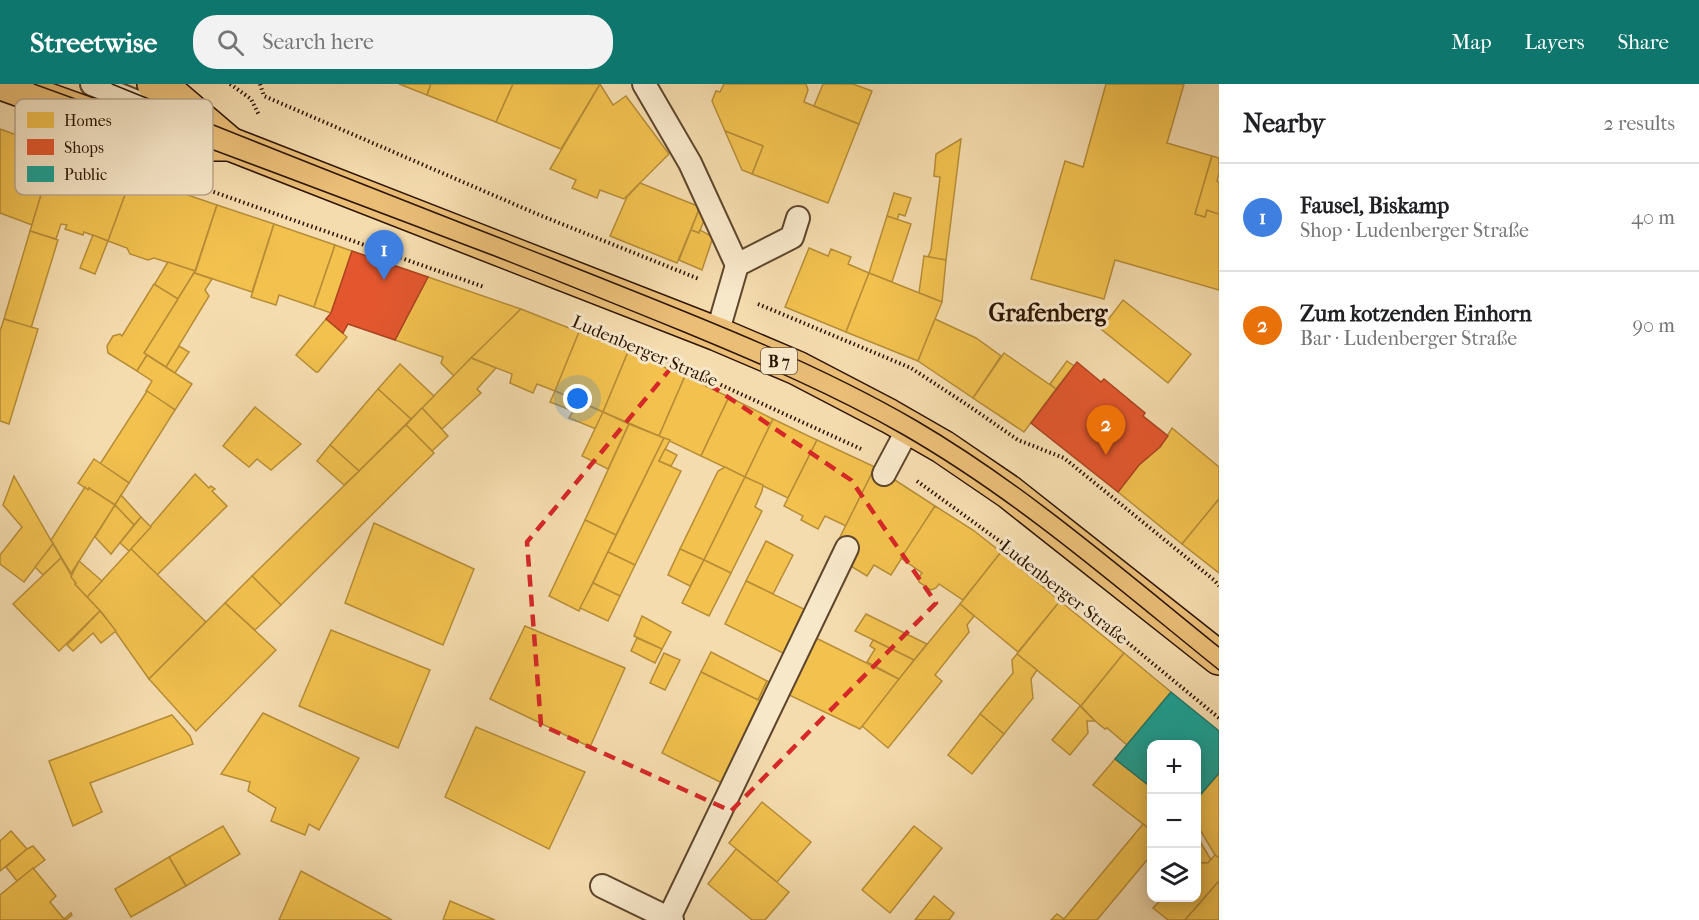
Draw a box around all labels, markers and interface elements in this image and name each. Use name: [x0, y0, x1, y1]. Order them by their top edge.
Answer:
search box: [193, 15, 613, 69]
text: Streetwise: [30, 26, 157, 59]
icon: search: [214, 26, 247, 59]
text: Search here: [262, 29, 374, 55]
text: Map: [1451, 30, 1492, 54]
text: Layers: [1525, 30, 1584, 54]
text: Share: [1617, 30, 1669, 54]
legend: [15, 99, 213, 195]
text: Nearby: [1243, 108, 1325, 139]
text: Homes: [64, 111, 112, 130]
text: 2 results: [1604, 112, 1675, 135]
text: Shops: [64, 138, 104, 157]
text: Public: [64, 165, 107, 184]
text: Fausel, Biskamp: [1300, 193, 1449, 219]
text: 1: [1259, 206, 1266, 229]
text: 40 m: [1631, 206, 1675, 229]
text: Shop · Ludenberger Straße: [1300, 219, 1529, 242]
pin: 1: [364, 230, 404, 280]
district label: Grafenberg: [989, 299, 1109, 327]
text: Zum kotzenden Einhorn: [1300, 301, 1532, 327]
street label: Ludenberger Straße: [569, 311, 721, 392]
text: 2: [1257, 314, 1268, 337]
text: 90 m: [1633, 314, 1675, 337]
text: Bar · Ludenberger Straße: [1300, 327, 1517, 350]
road number: B 7: [761, 348, 797, 374]
your location: [563, 384, 592, 413]
pin: 2: [1086, 406, 1126, 455]
street label: Ludenberger Straße: [996, 536, 1132, 649]
map controls: [1147, 740, 1201, 902]
button: +: [1147, 740, 1201, 794]
button: −: [1147, 794, 1201, 848]
button: layers: [1147, 848, 1201, 902]

